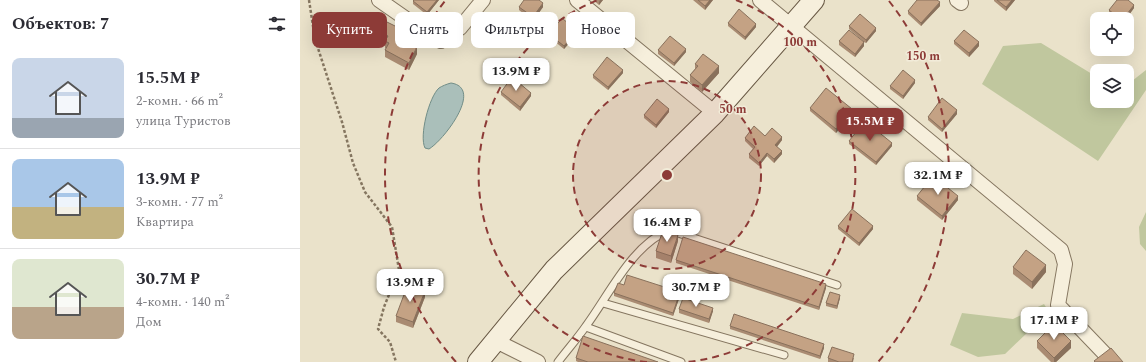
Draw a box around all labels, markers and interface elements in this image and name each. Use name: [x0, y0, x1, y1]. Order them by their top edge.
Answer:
text: Объектов: 7: [12, 11, 110, 37]
chip: Купить: [312, 12, 387, 48]
chip: Снять: [395, 12, 463, 48]
chip: Фильтры: [471, 12, 558, 48]
chip: Новое: [566, 12, 635, 48]
map controls: [1090, 12, 1134, 108]
button: locate: [1090, 12, 1134, 56]
icon: filters: [266, 13, 288, 35]
text: 100 m: [783, 33, 817, 52]
text: 150 m: [906, 47, 940, 66]
pin: 13.9M ₽: [479, 58, 553, 92]
text: 13.9M ₽: [492, 61, 540, 81]
button: layers: [1090, 64, 1134, 108]
text: 15.5M ₽: [136, 65, 200, 91]
icon: home: [44, 74, 92, 122]
text: 2-комн. · 66 m²: [136, 91, 223, 111]
text: 50 m: [719, 100, 747, 119]
pin: 15.5M ₽: [833, 108, 907, 142]
text: улица Туристов: [136, 111, 231, 131]
text: 15.5M ₽: [846, 111, 894, 131]
pin: 32.1M ₽: [901, 162, 975, 196]
text: 32.1M ₽: [914, 165, 962, 185]
text: 13.9M ₽: [136, 166, 200, 192]
centre of rings: [660, 168, 674, 182]
icon: home: [44, 175, 92, 223]
text: 3-комн. · 77 m²: [136, 192, 223, 212]
pin: 16.4M ₽: [630, 209, 704, 243]
text: Квартира: [136, 212, 194, 232]
text: 16.4M ₽: [643, 212, 691, 232]
text: 30.7M ₽: [136, 266, 200, 292]
pin: 13.9M ₽: [373, 269, 447, 303]
text: 13.9M ₽: [386, 272, 434, 292]
pin: 30.7M ₽: [659, 274, 733, 308]
icon: home: [44, 275, 92, 323]
text: 30.7M ₽: [672, 277, 720, 297]
text: 4-комн. · 140 m²: [136, 292, 229, 312]
pin: 17.1M ₽: [1017, 307, 1091, 341]
text: 17.1M ₽: [1030, 310, 1078, 330]
text: Дом: [136, 312, 162, 332]

